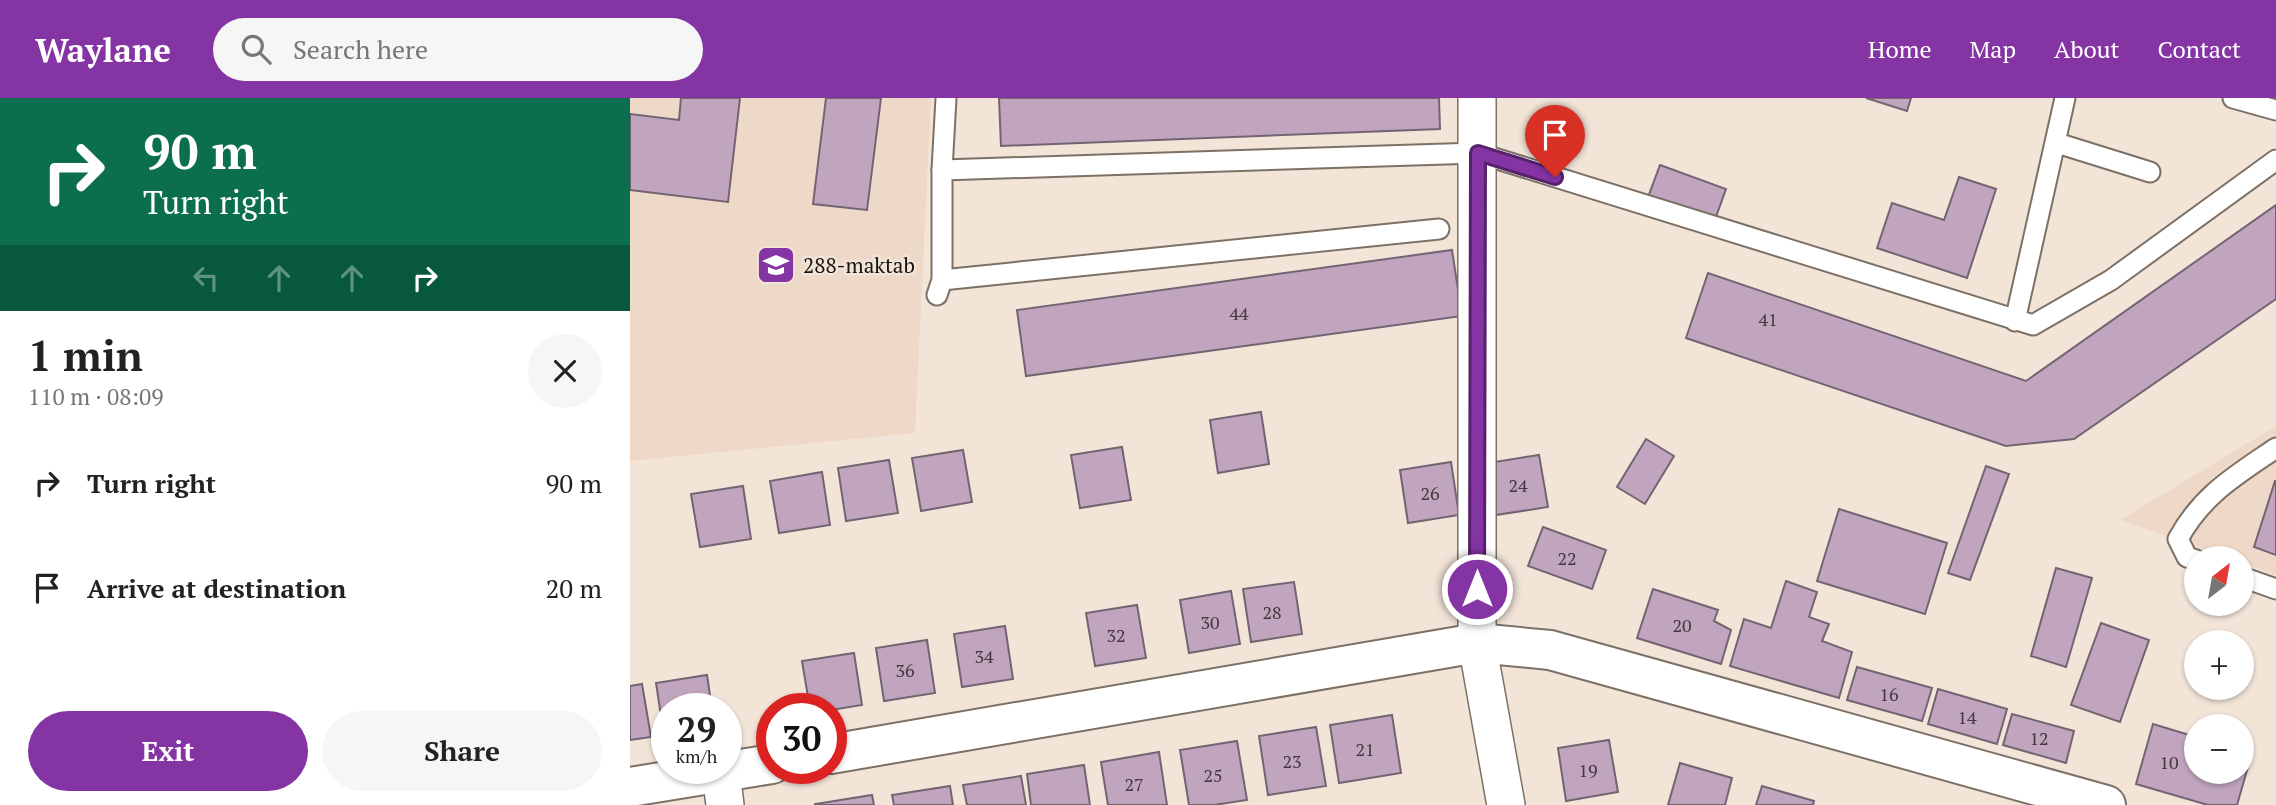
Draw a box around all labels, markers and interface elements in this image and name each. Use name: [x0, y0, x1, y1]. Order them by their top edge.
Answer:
search box: [213, 18, 703, 81]
text: Waylane: [35, 28, 171, 71]
icon: search: [237, 30, 275, 68]
text: Search here: [293, 32, 428, 66]
text: Home: [1868, 33, 1932, 65]
text: Map: [1970, 33, 2016, 65]
text: About: [2054, 33, 2120, 65]
text: Contact: [2158, 33, 2241, 65]
pin: [1525, 105, 1585, 177]
icon: arrive: [1536, 116, 1574, 154]
text: 90 m: [143, 118, 257, 183]
icon: right: [28, 126, 119, 217]
text: Turn right: [143, 181, 289, 223]
school or university icon: 288-maktab: [755, 244, 797, 286]
place label: 288-maktab: [803, 251, 915, 279]
icon: left: [187, 259, 225, 297]
icon: ahead: [260, 259, 298, 297]
icon: ahead: [333, 259, 371, 297]
icon: right: [406, 259, 444, 297]
house number: 44: [1229, 301, 1249, 325]
house number: 41: [1758, 307, 1778, 331]
text: 1 min: [28, 327, 143, 383]
button: close: [528, 334, 602, 408]
text: 110 m · 08:09: [28, 381, 163, 412]
icon: right: [28, 464, 66, 502]
text: Turn right: [87, 466, 216, 500]
text: 90 m: [546, 466, 602, 500]
house number: 24: [1508, 473, 1528, 497]
house number: 26: [1420, 481, 1440, 505]
house number: 22: [1557, 546, 1577, 570]
north arrow: [2184, 546, 2254, 616]
map controls: [2184, 546, 2254, 784]
position arrow: [1440, 552, 1514, 626]
icon: arrive: [28, 569, 66, 607]
text: Arrive at destination: [87, 571, 346, 605]
text: 20 m: [546, 571, 602, 605]
house number: 28: [1262, 600, 1282, 624]
house number: 30: [1200, 610, 1220, 634]
house number: 20: [1672, 613, 1692, 637]
house number: 32: [1106, 623, 1126, 647]
button: +: [2184, 630, 2254, 700]
house number: 34: [974, 644, 994, 668]
house number: 36: [895, 658, 915, 682]
house number: 16: [1879, 682, 1899, 706]
speed limit sign: 30: [756, 693, 847, 784]
house number: 14: [1957, 705, 1977, 729]
text: 29: [677, 706, 716, 752]
button: Exit: [28, 711, 308, 791]
button: Share: [322, 711, 602, 791]
button: −: [2184, 714, 2254, 784]
house number: 12: [2029, 726, 2049, 750]
house number: 21: [1355, 737, 1375, 761]
text: km/h: [676, 744, 717, 768]
house number: 23: [1282, 749, 1302, 773]
house number: 10: [2159, 750, 2179, 774]
house number: 19: [1578, 758, 1598, 782]
house number: 25: [1203, 763, 1223, 787]
house number: 27: [1124, 772, 1144, 796]

